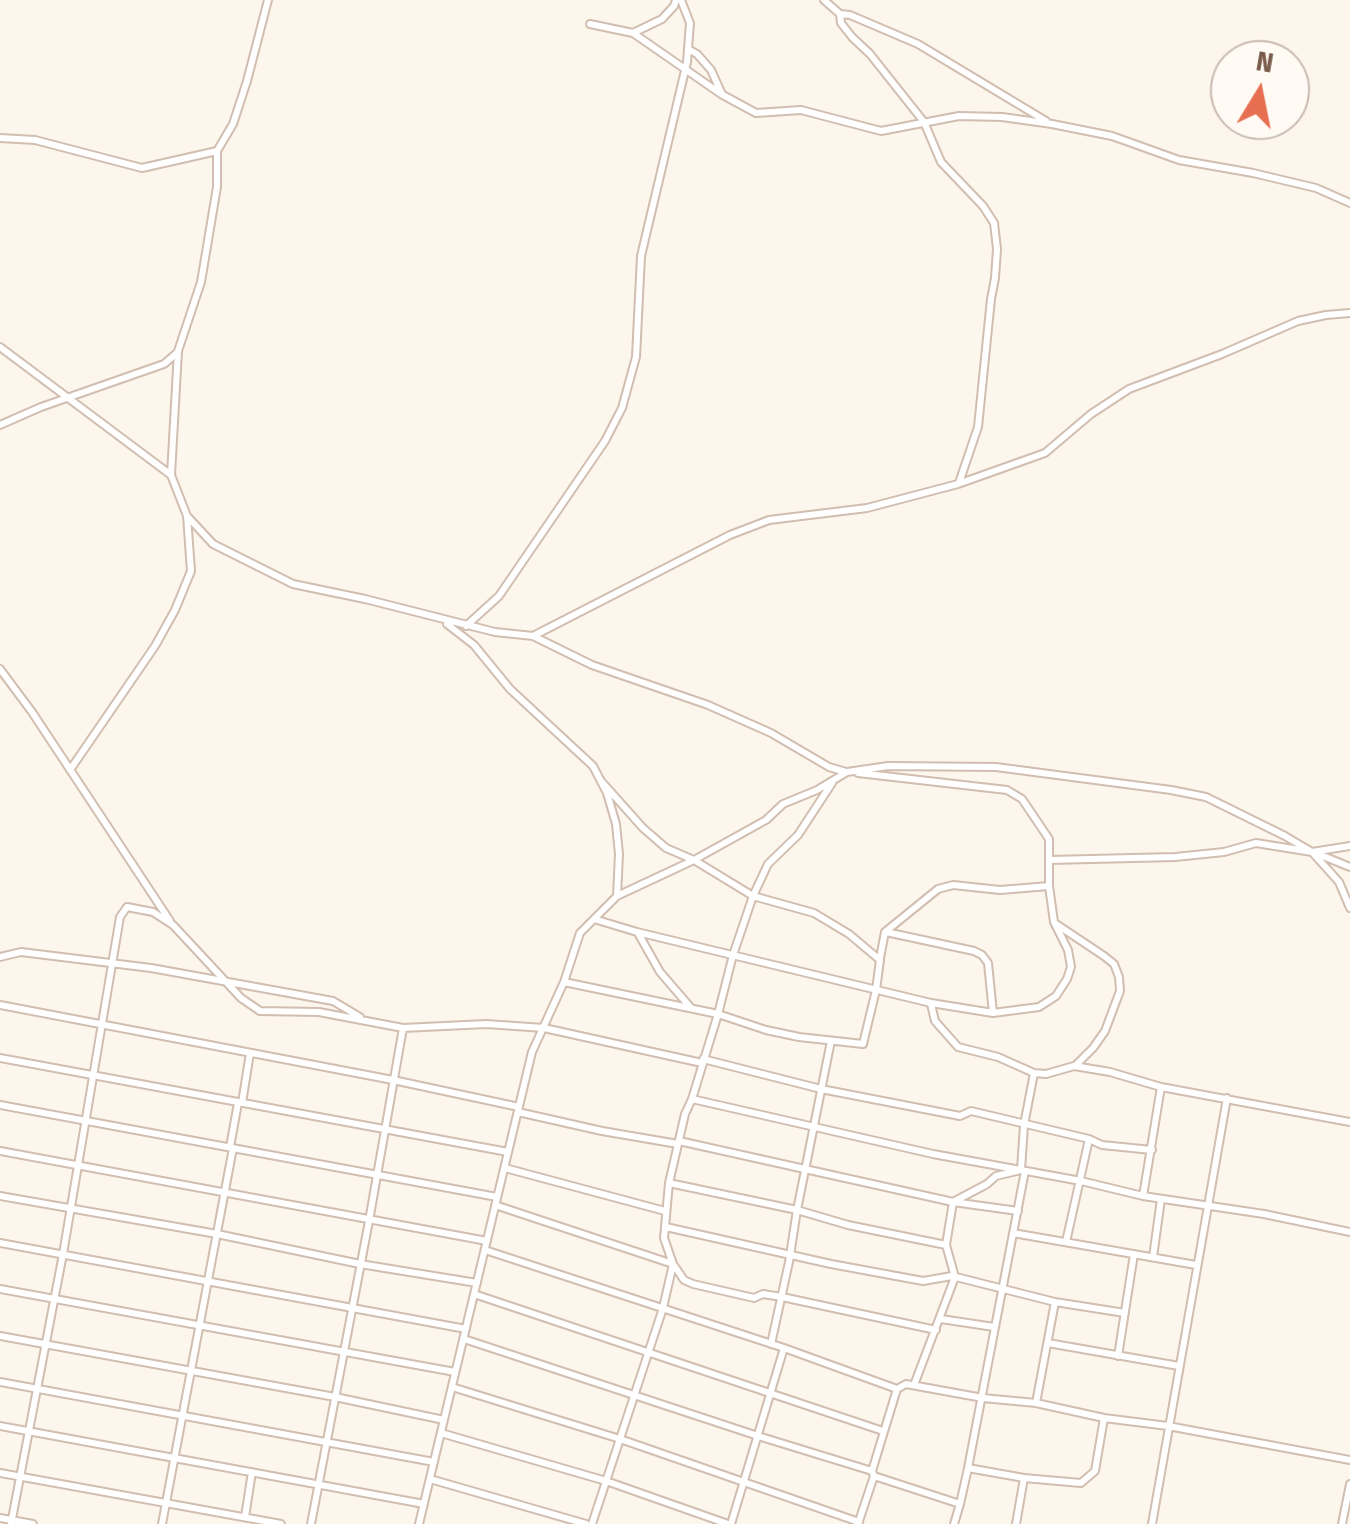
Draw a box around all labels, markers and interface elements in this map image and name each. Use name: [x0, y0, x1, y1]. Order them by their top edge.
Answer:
north arrow: [1210, 40, 1310, 140]
text: N: [1254, 44, 1276, 80]

